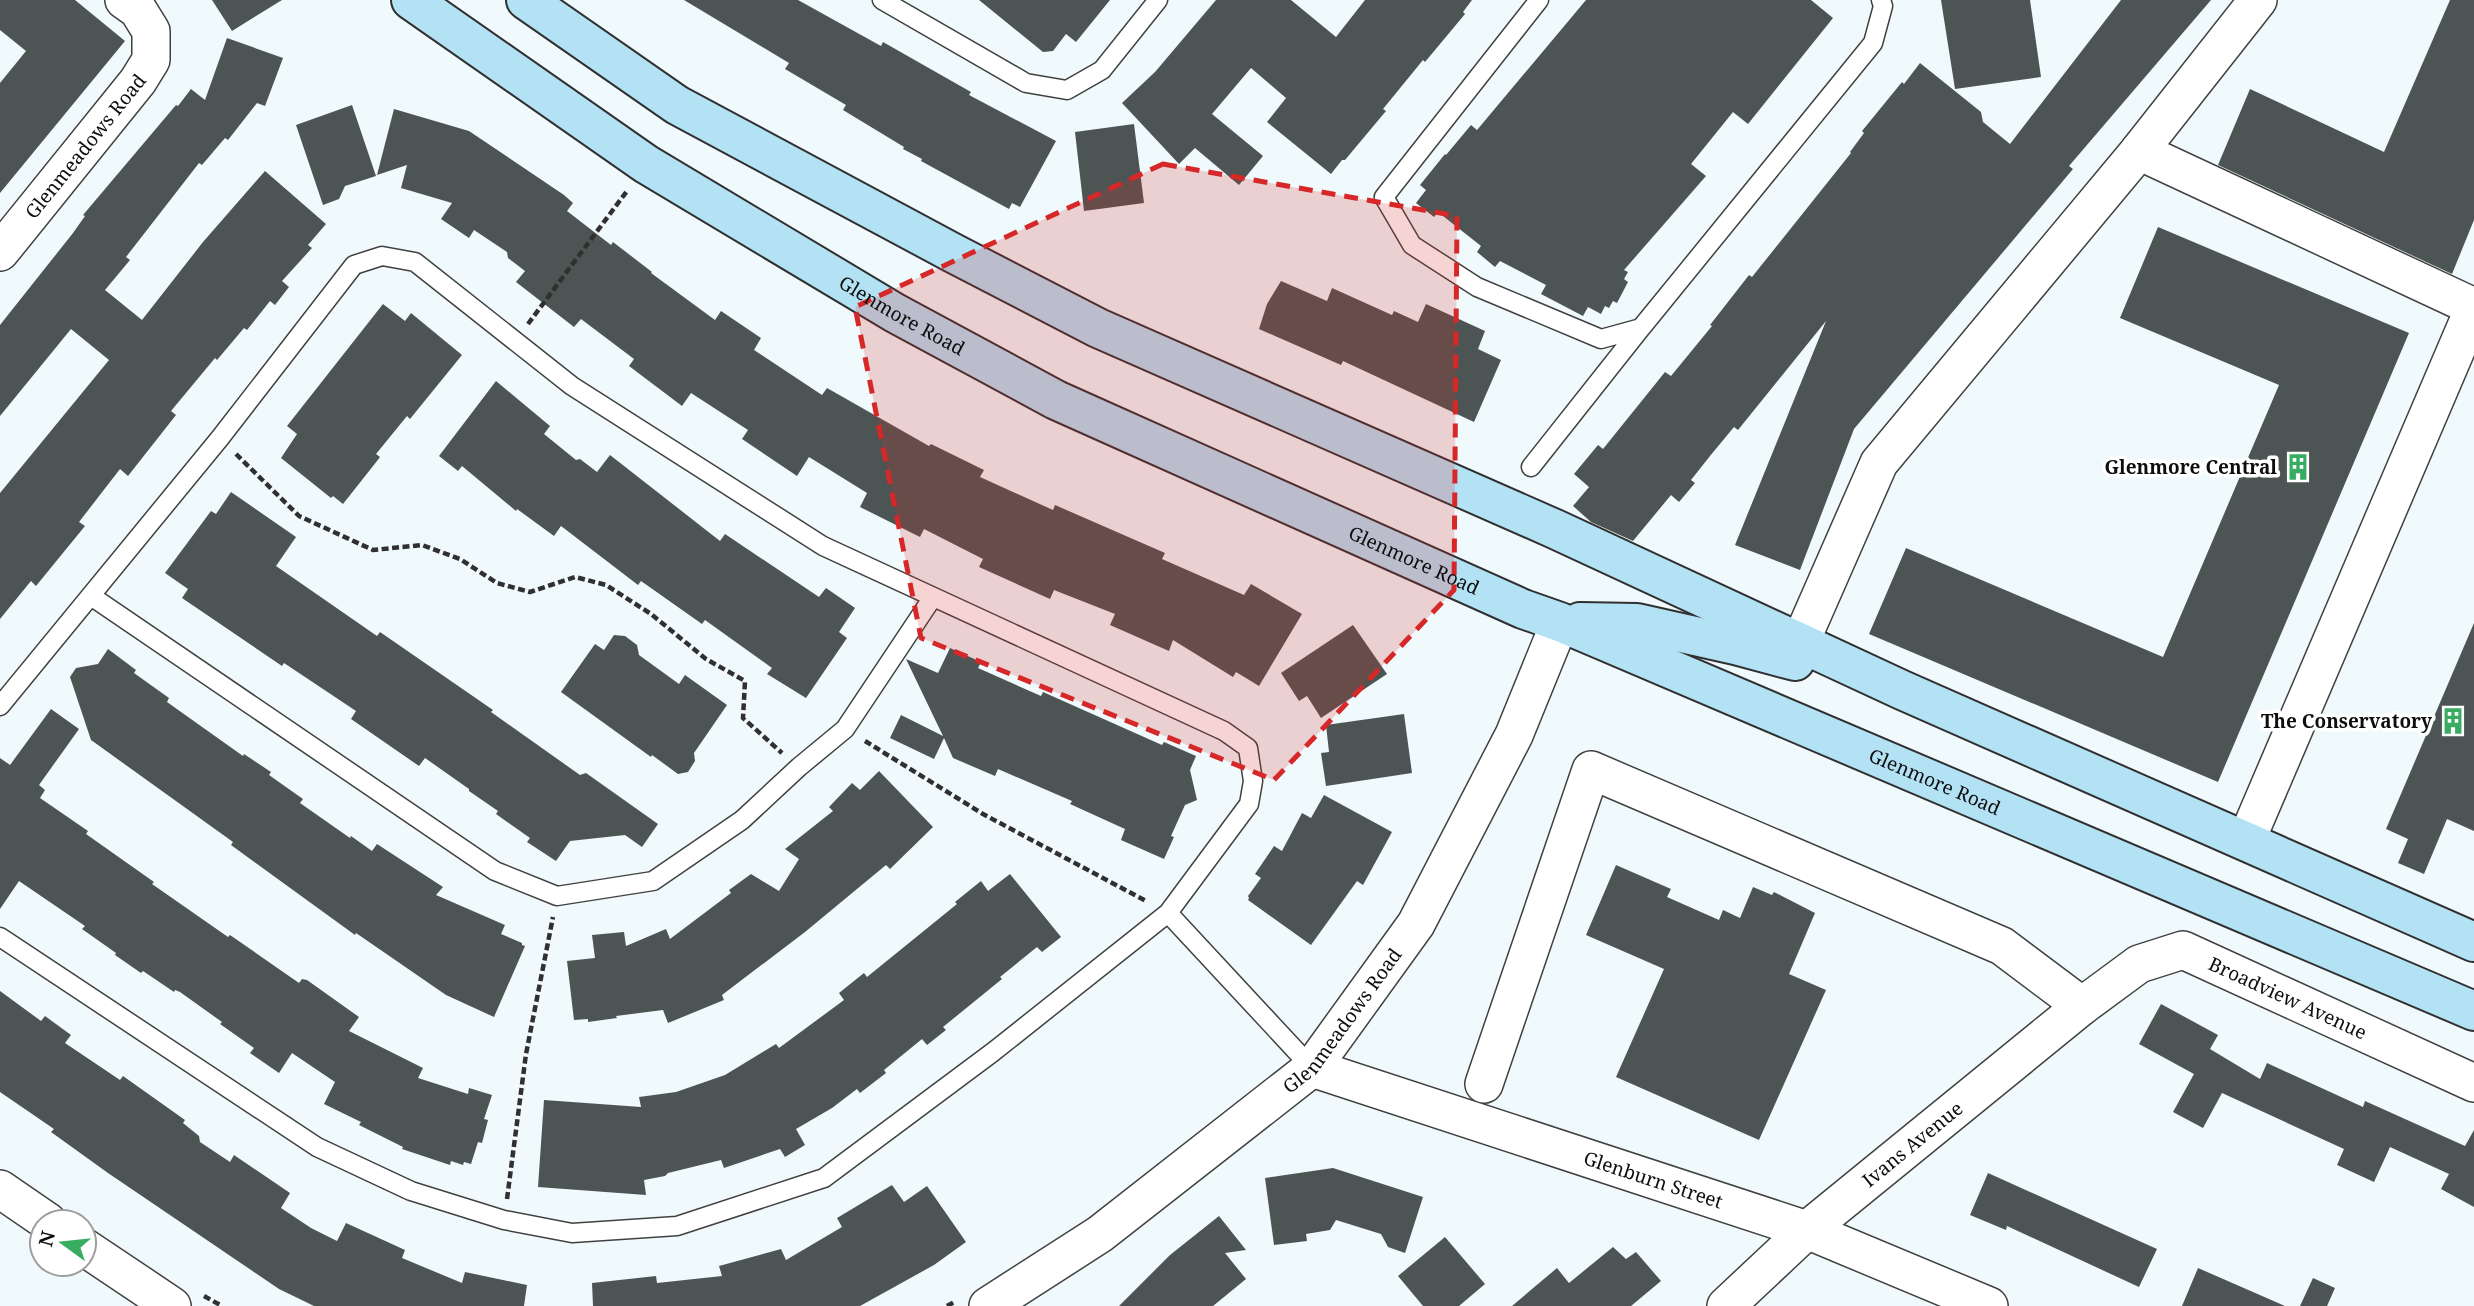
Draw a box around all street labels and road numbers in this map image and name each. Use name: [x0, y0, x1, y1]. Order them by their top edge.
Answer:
street label: Glenmeadows Road: [19, 68, 152, 224]
street label: Glenmore Road: [834, 269, 970, 361]
street label: Glenmore Road: [1344, 520, 1484, 601]
street label: Glenmore Road: [1865, 742, 2005, 821]
street label: Glenmeadows Road: [1277, 942, 1408, 1099]
street label: Broadview Avenue: [2205, 950, 2371, 1045]
street label: Ivans Avenue: [1857, 1095, 1968, 1193]
street label: Glenburn Street: [1580, 1145, 1726, 1215]

